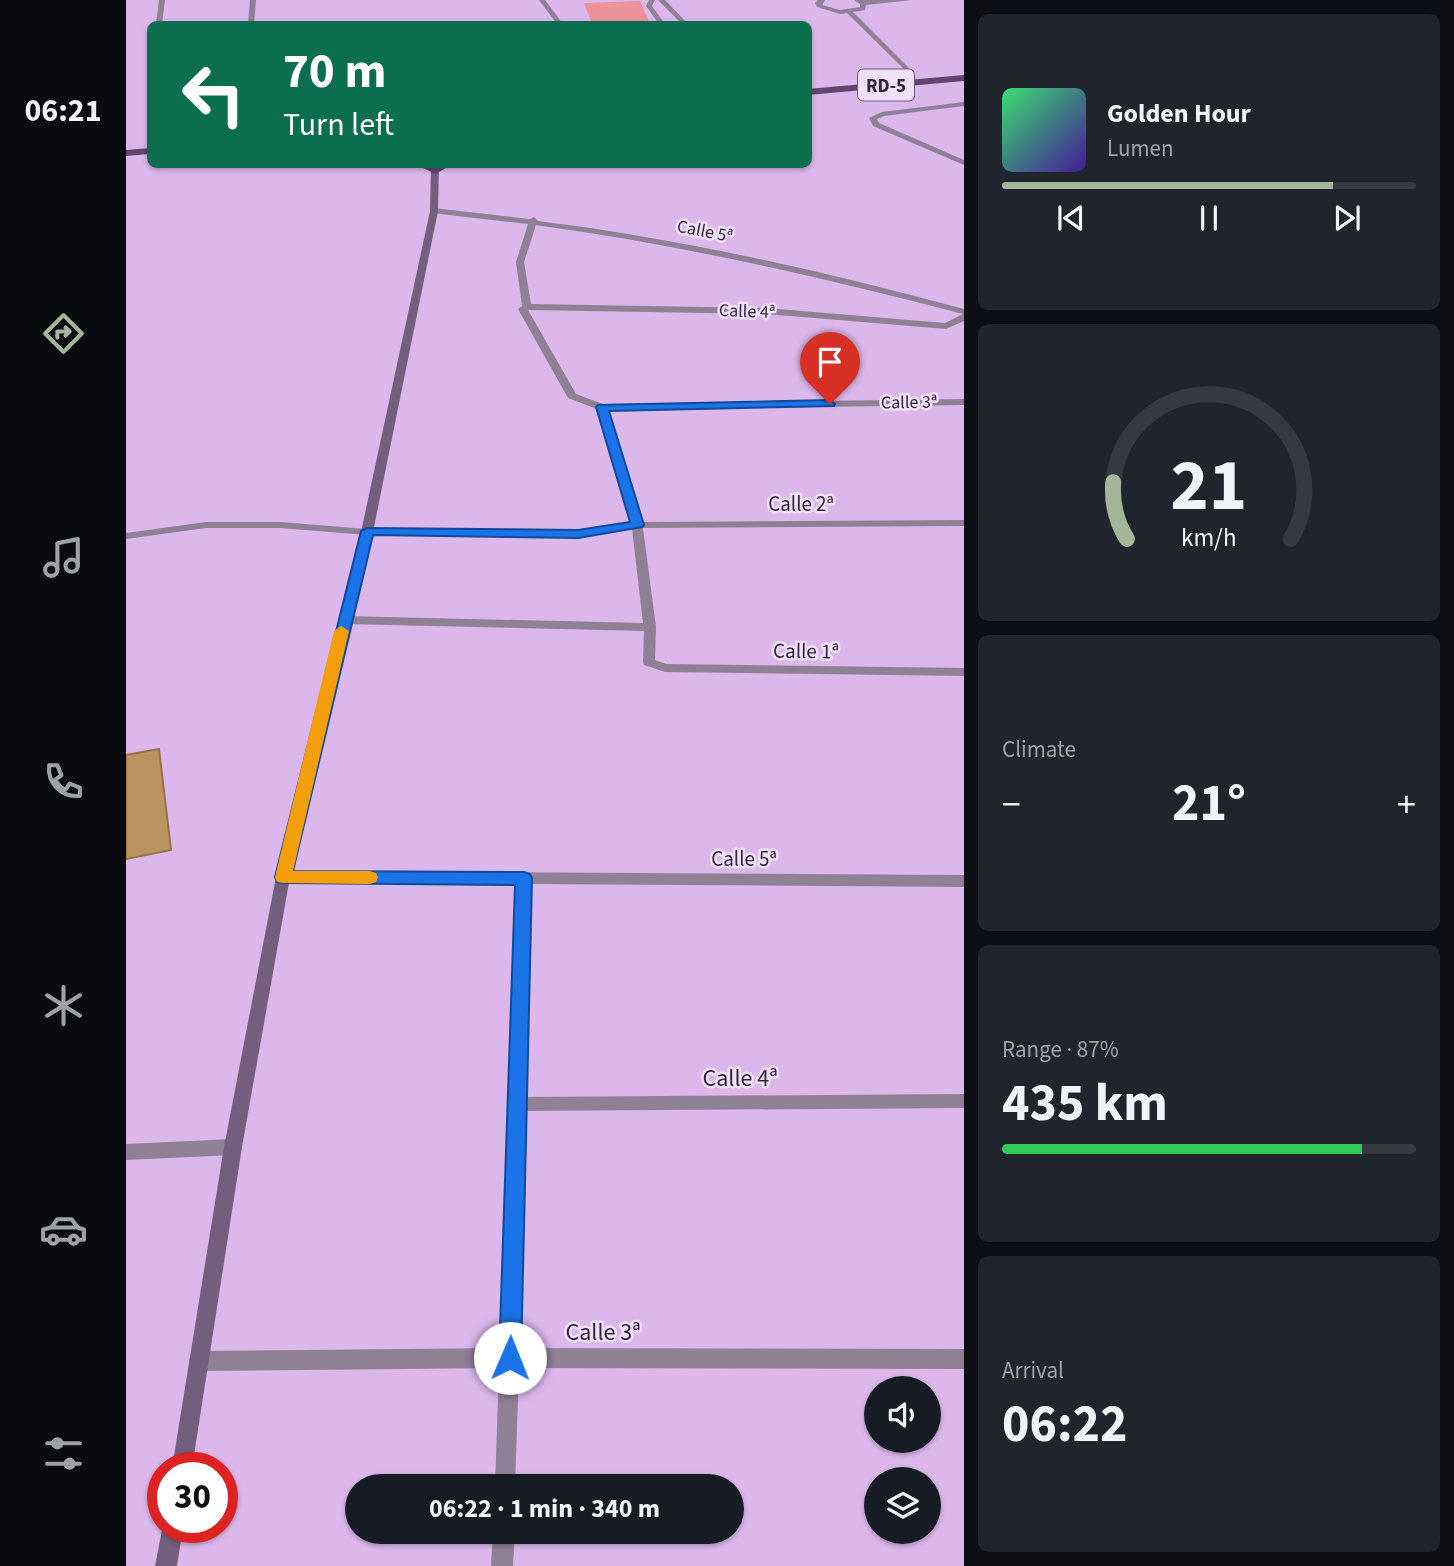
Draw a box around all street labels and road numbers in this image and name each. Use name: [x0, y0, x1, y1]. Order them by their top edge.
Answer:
road number: RD-5: [858, 69, 914, 100]
street label: Calle 5ª: [675, 214, 735, 249]
street label: Calle 4ª: [718, 298, 776, 325]
street label: Calle 3ª: [881, 390, 937, 415]
street label: Calle 2ª: [768, 489, 834, 519]
street label: Calle 1ª: [773, 635, 839, 667]
street label: Calle 5ª: [711, 844, 777, 874]
street label: Calle 4ª: [703, 1061, 777, 1096]
street label: Calle 3ª: [566, 1315, 640, 1350]

